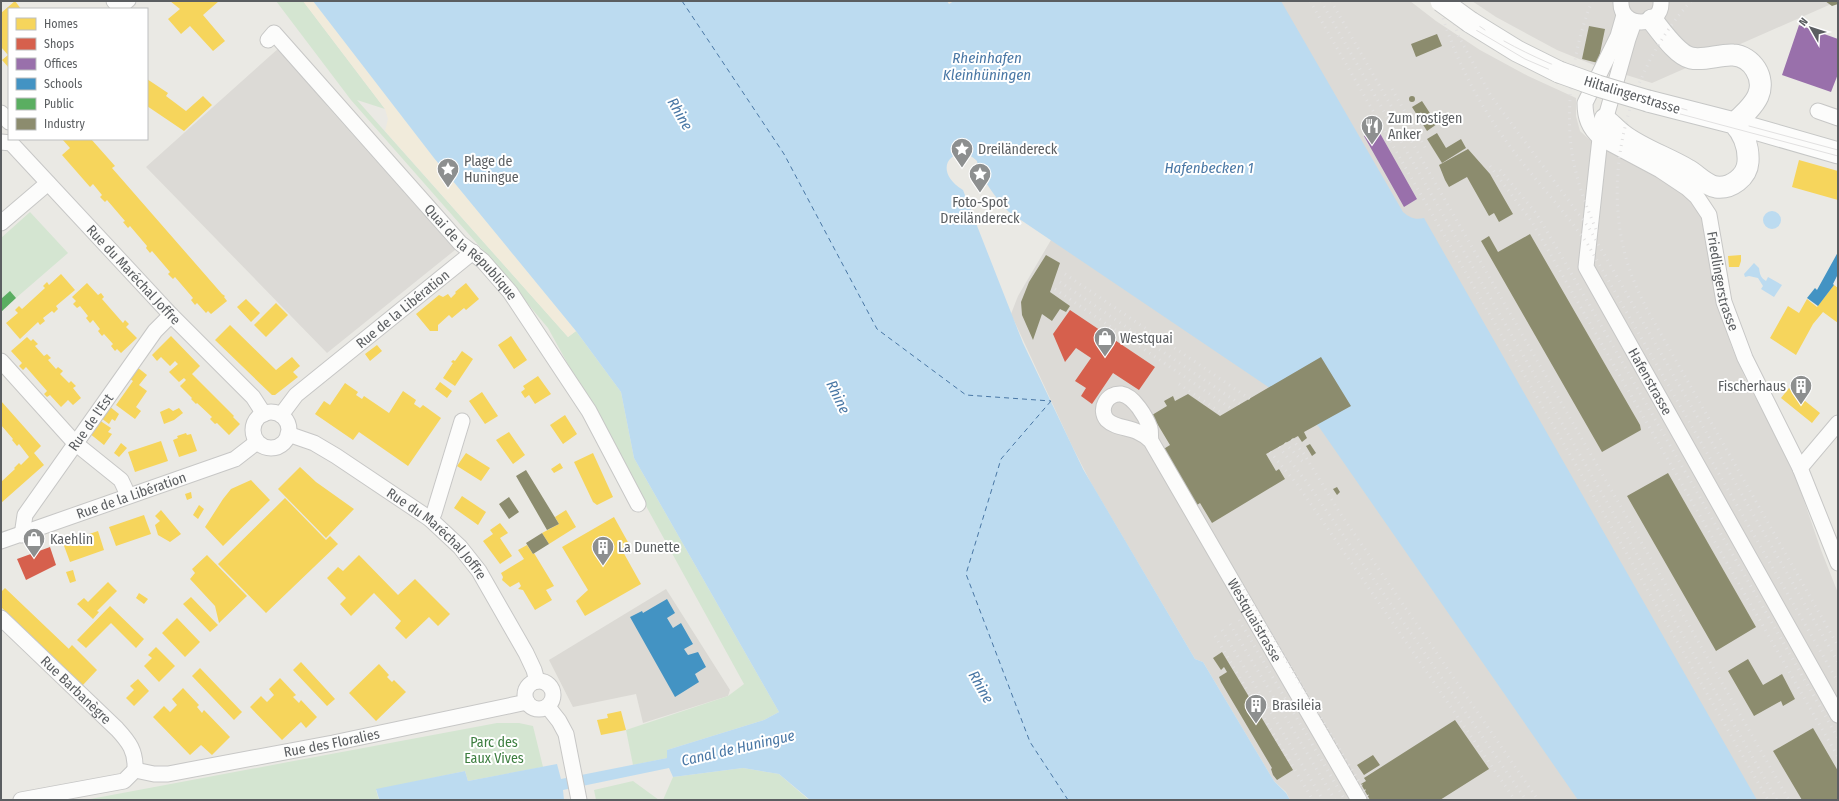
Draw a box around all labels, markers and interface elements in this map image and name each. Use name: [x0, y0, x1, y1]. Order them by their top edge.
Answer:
legend: [8, 8, 148, 140]
north arrow: [1791, 8, 1831, 48]
text: N: [1796, 15, 1811, 29]
text: Homes: [44, 17, 78, 31]
text: Shops: [44, 37, 74, 51]
water label: Rheinhafen Kleinhüningen: [943, 49, 1031, 84]
text: Offices: [44, 57, 77, 71]
street label: Hiltalingerstrasse: [1582, 72, 1682, 118]
text: Schools: [44, 77, 82, 91]
water label: Rhine: [664, 94, 696, 134]
text: Public: [44, 97, 74, 111]
place label: Zum rostigen Anker: [1388, 110, 1462, 143]
restaurant icon: Zum rostigen Anker: [1359, 113, 1385, 146]
text: Industry: [44, 117, 85, 131]
place icon: Dreiländereck: [949, 136, 975, 169]
place label: Dreiländereck: [978, 141, 1058, 158]
place label: Plage de Huningue: [464, 153, 519, 186]
place icon: Plage de Huningue: [435, 156, 461, 189]
water label: Hafenbecken 1: [1164, 159, 1254, 177]
place icon: Foto-Spot Dreiländereck: [967, 161, 993, 194]
place label: Foto-Spot Dreiländereck: [940, 194, 1020, 227]
street label: Quai de la République: [421, 201, 521, 303]
street label: Rue du Maréchal Joffre: [83, 221, 184, 328]
street label: Friedlingerstrasse: [1703, 230, 1743, 333]
street label: Rue de la Libération: [352, 266, 453, 352]
shop icon: Westquai: [1092, 325, 1118, 358]
place label: Westquai: [1120, 330, 1173, 347]
street label: Hafenstrasse: [1625, 345, 1676, 418]
building icon: Fischerhaus: [1788, 373, 1814, 406]
water label: Rhine: [822, 377, 854, 417]
place label: Fischerhaus: [1718, 378, 1786, 395]
street label: Rue de l'Est: [65, 390, 117, 454]
street label: Rue de la Libération: [74, 468, 188, 522]
street label: Rue du Maréchal Joffre: [384, 484, 490, 582]
shop icon: Kaehlin: [21, 526, 47, 559]
place label: Kaehlin: [50, 531, 93, 548]
building icon: La Dunette: [590, 534, 616, 567]
place label: La Dunette: [618, 539, 680, 556]
street label: Westquaistrasse: [1224, 575, 1286, 665]
street label: Rue Barbanègre: [37, 652, 115, 728]
water label: Rhine: [965, 667, 997, 707]
building icon: Brasileia: [1243, 692, 1269, 725]
place label: Brasileia: [1272, 697, 1321, 714]
street label: Rue des Floralies: [282, 725, 381, 761]
water label: Canal de Huningue: [680, 726, 796, 770]
park label: Parc des Eaux Vives: [464, 734, 524, 767]

